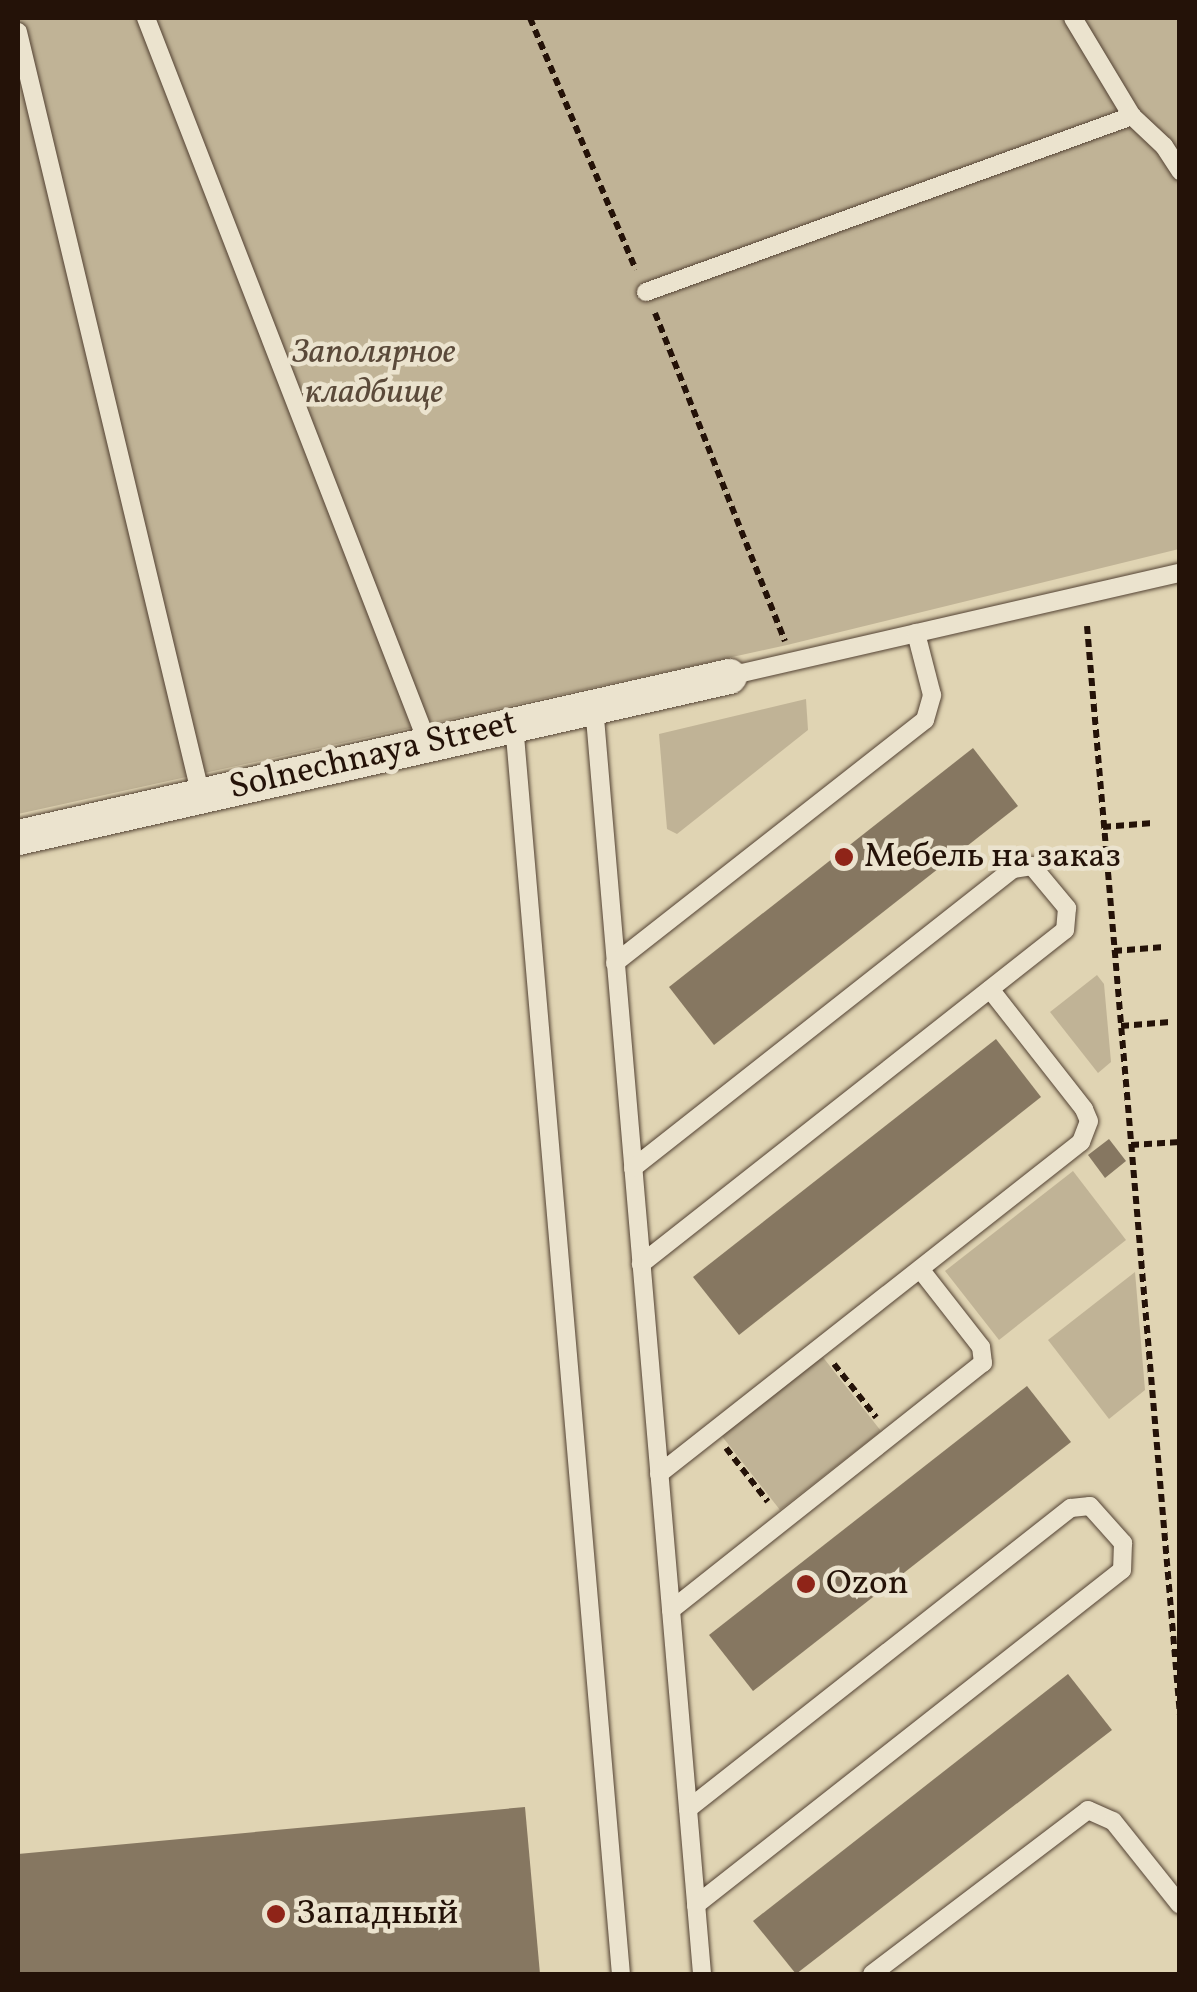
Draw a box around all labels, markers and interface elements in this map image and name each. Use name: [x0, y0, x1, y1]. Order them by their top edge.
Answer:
park label: Заполярное кладбище: [292, 332, 456, 414]
street label: Solnechnaya Street: [225, 703, 521, 809]
place label: Мебель на заказ: [864, 836, 1121, 878]
marker: Мебель на заказ: [833, 846, 855, 868]
place label: Ozon: [826, 1563, 909, 1605]
marker: Ozon: [795, 1573, 817, 1595]
place label: Западный: [296, 1893, 458, 1935]
marker: Западный: [265, 1903, 287, 1925]

